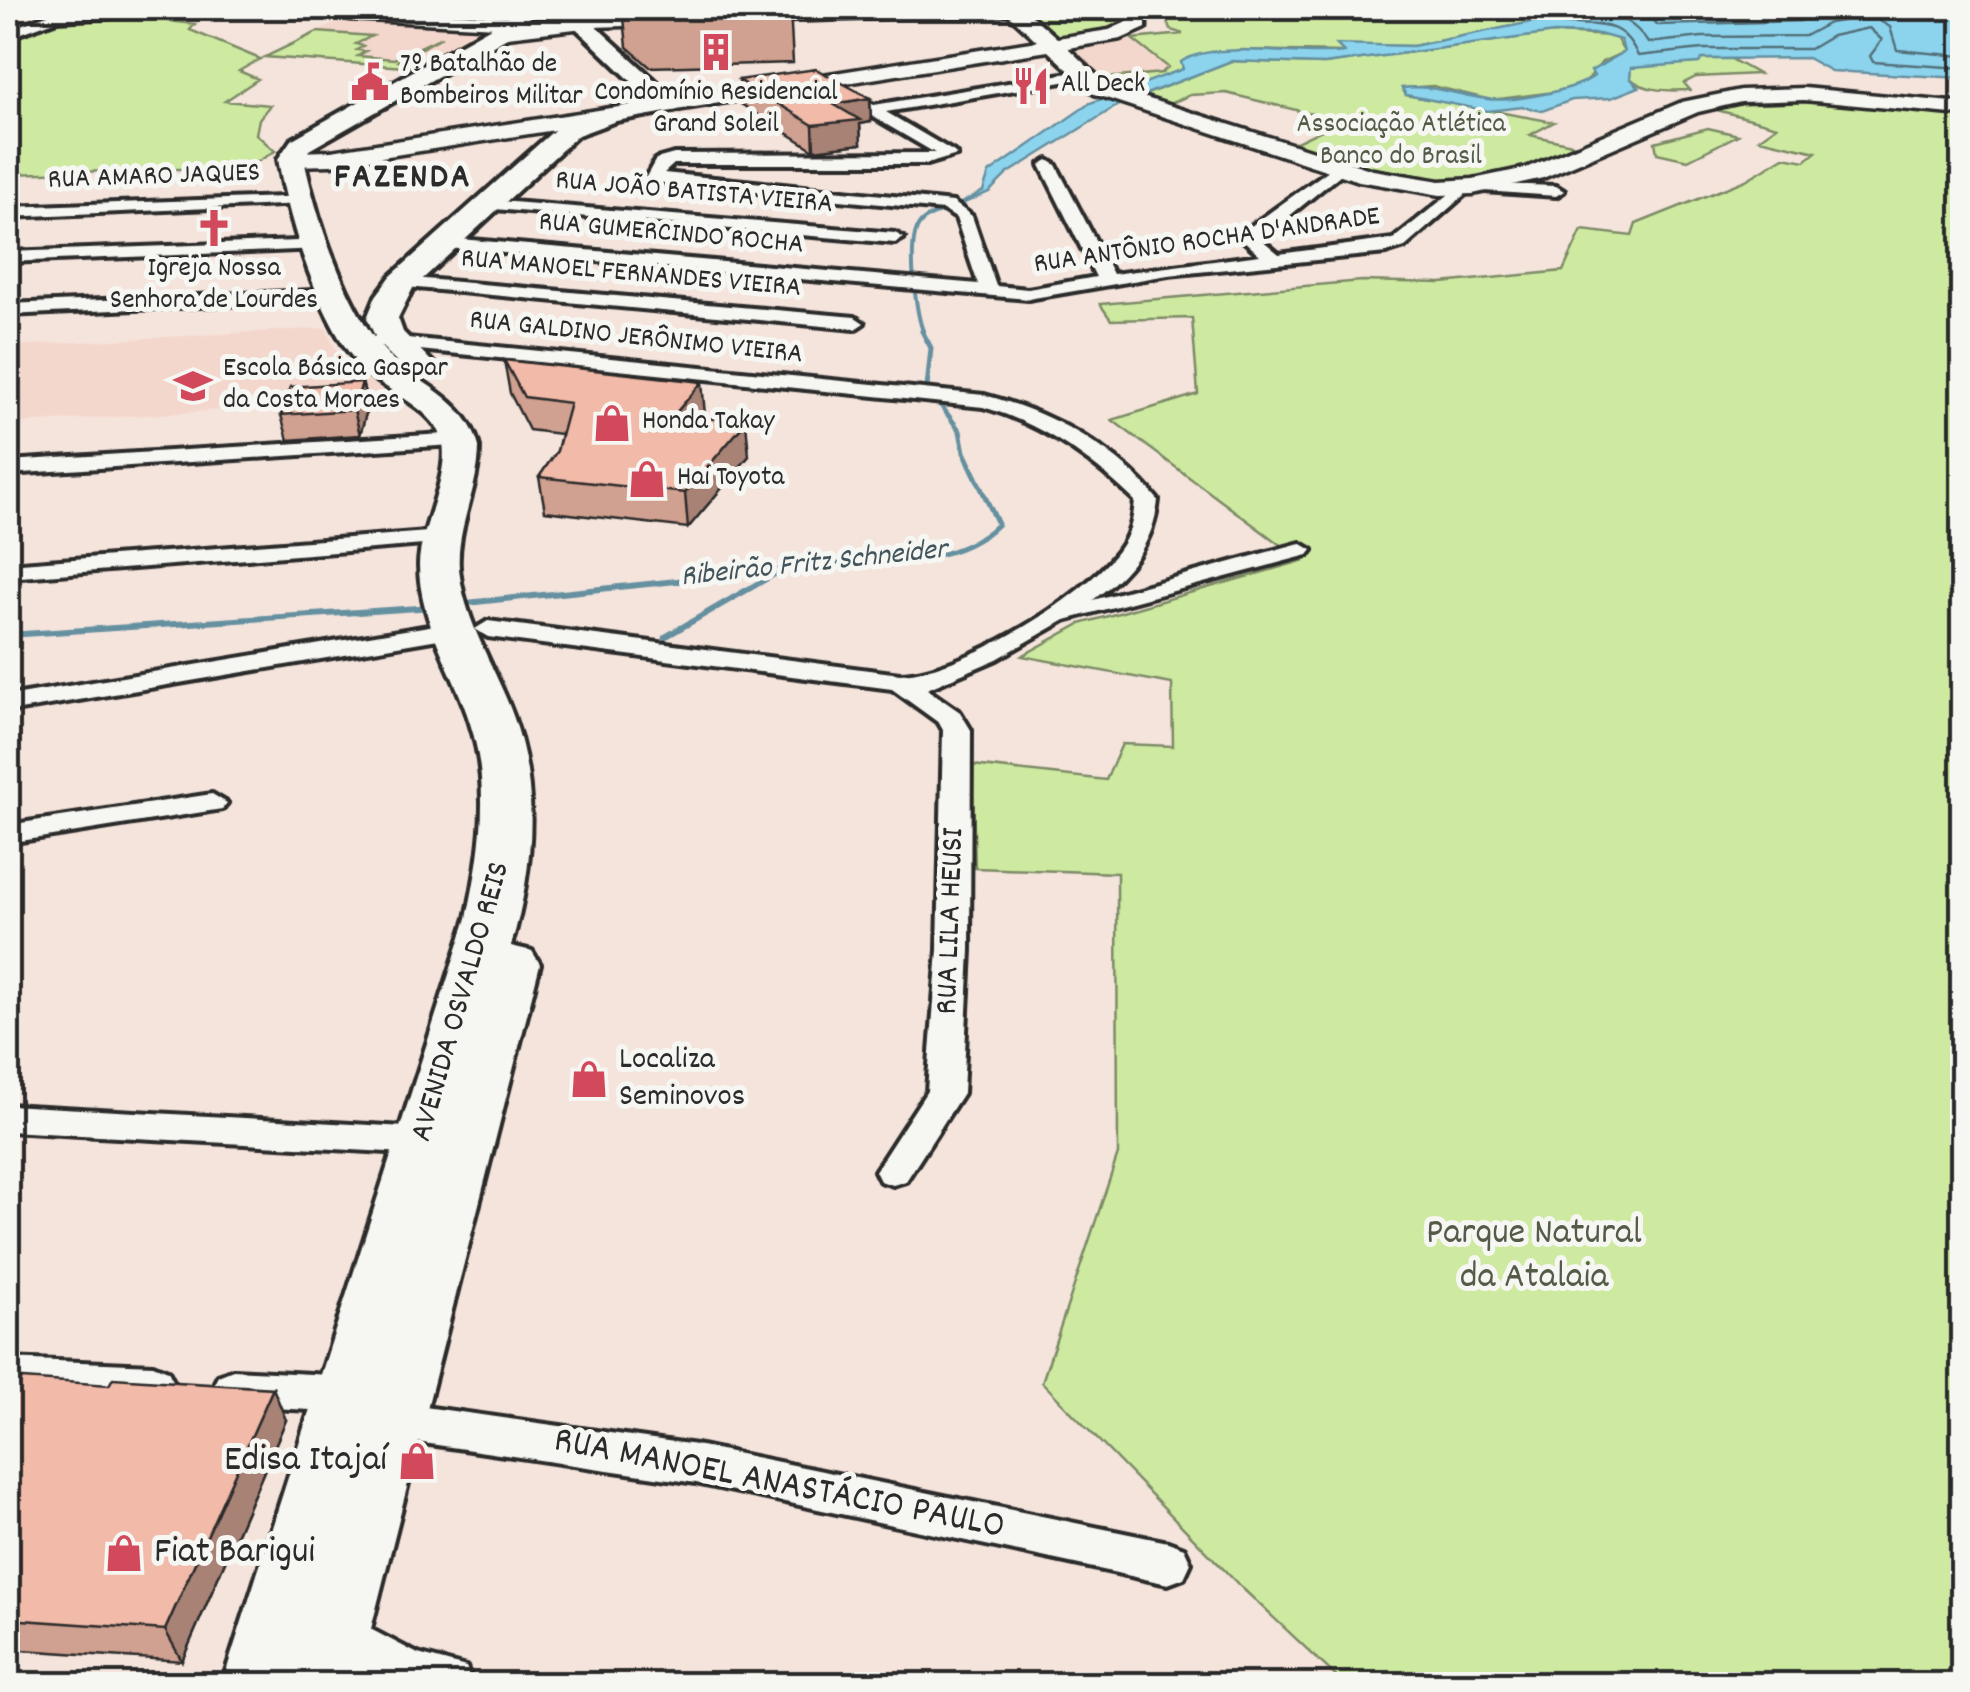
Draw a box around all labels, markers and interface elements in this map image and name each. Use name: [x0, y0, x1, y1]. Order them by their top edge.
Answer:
building icon: Condomínio Residencial Grand Soleil: [695, 31, 737, 73]
place label: 7º Batalhão de Bombeiros Militar: [400, 46, 583, 118]
public building icon: 7º Batalhão de Bombeiros Militar: [349, 61, 391, 103]
restaurant icon: All Deck: [1010, 65, 1052, 107]
place label: All Deck: [1061, 66, 1146, 106]
place label: Condomínio Residencial Grand Soleil: [594, 74, 838, 146]
park label: Associação Atlética Banco do Brasil: [1296, 106, 1506, 178]
street label: RUA AMARO JAQUES: [47, 154, 261, 202]
district label: FAZENDA: [334, 154, 472, 204]
street label: RUA JOÃO BATISTA VIEIRA: [554, 162, 834, 226]
street label: RUA ANTÔNIO ROCHA D'ANDRADE: [1032, 198, 1383, 286]
street label: RUA GUMERCINDO ROCHA: [537, 203, 805, 267]
church icon: Igreja Nossa Senhora de Lourdes: [193, 207, 235, 249]
street label: RUA MANOEL FERNANDES VIEIRA: [459, 240, 803, 310]
place label: Igreja Nossa Senhora de Lourdes: [110, 250, 318, 322]
street label: RUA GALDINO JERÔNIMO VIEIRA: [467, 302, 805, 376]
place label: Escola Básica Gaspar da Costa Moraes: [223, 350, 448, 422]
school or university icon: Escola Básica Gaspar da Costa Moraes: [172, 365, 214, 407]
shop icon: Honda Takay: [591, 402, 633, 444]
place label: Honda Takay: [642, 403, 775, 443]
shop icon: Hai Toyota: [626, 458, 668, 500]
place label: Hai Toyota: [677, 459, 785, 499]
water label: Ribeirão Fritz Schneider: [679, 529, 952, 600]
street label: RUA LILA HEUSI: [926, 827, 978, 1015]
street label: AVENIDA OSVALDO REIS: [400, 857, 524, 1147]
place label: Localiza Seminovos: [619, 1038, 745, 1121]
shop icon: Localiza Seminovos: [568, 1058, 610, 1100]
park label: Parque Natural da Atalaia: [1426, 1207, 1642, 1306]
street label: RUA MANOEL ANASTÁCIO PAULO: [549, 1414, 1009, 1556]
place label: Edisa Itajaí: [224, 1434, 390, 1489]
shop icon: Edisa Itajaí: [396, 1440, 438, 1482]
place label: Fiat Barigui: [154, 1526, 315, 1581]
shop icon: Fiat Barigui: [103, 1532, 145, 1574]

